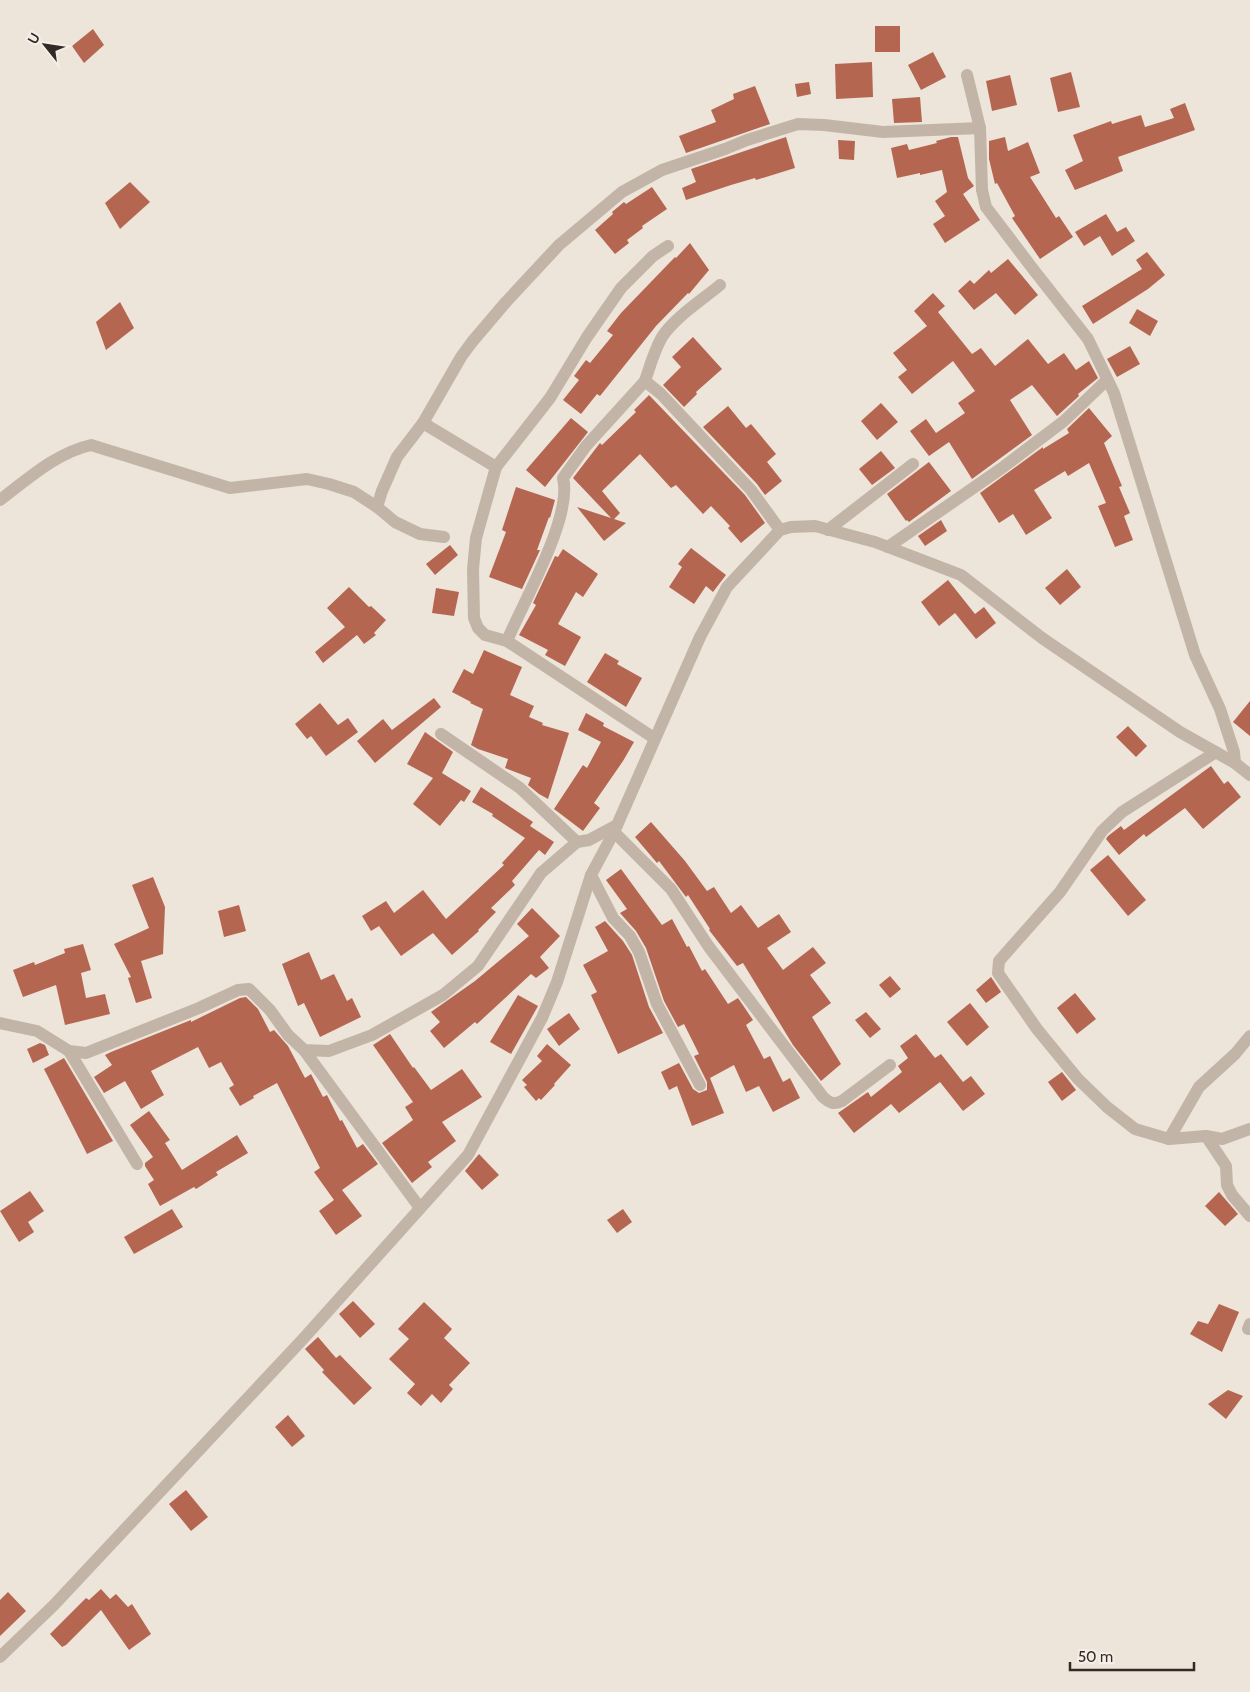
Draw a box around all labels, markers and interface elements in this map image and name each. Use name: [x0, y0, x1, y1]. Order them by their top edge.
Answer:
north arrow: [20, 20, 70, 70]
text: U: [23, 30, 44, 47]
scale bar: [1070, 1640, 1194, 1672]
text: 50 m: [1078, 1648, 1113, 1666]

